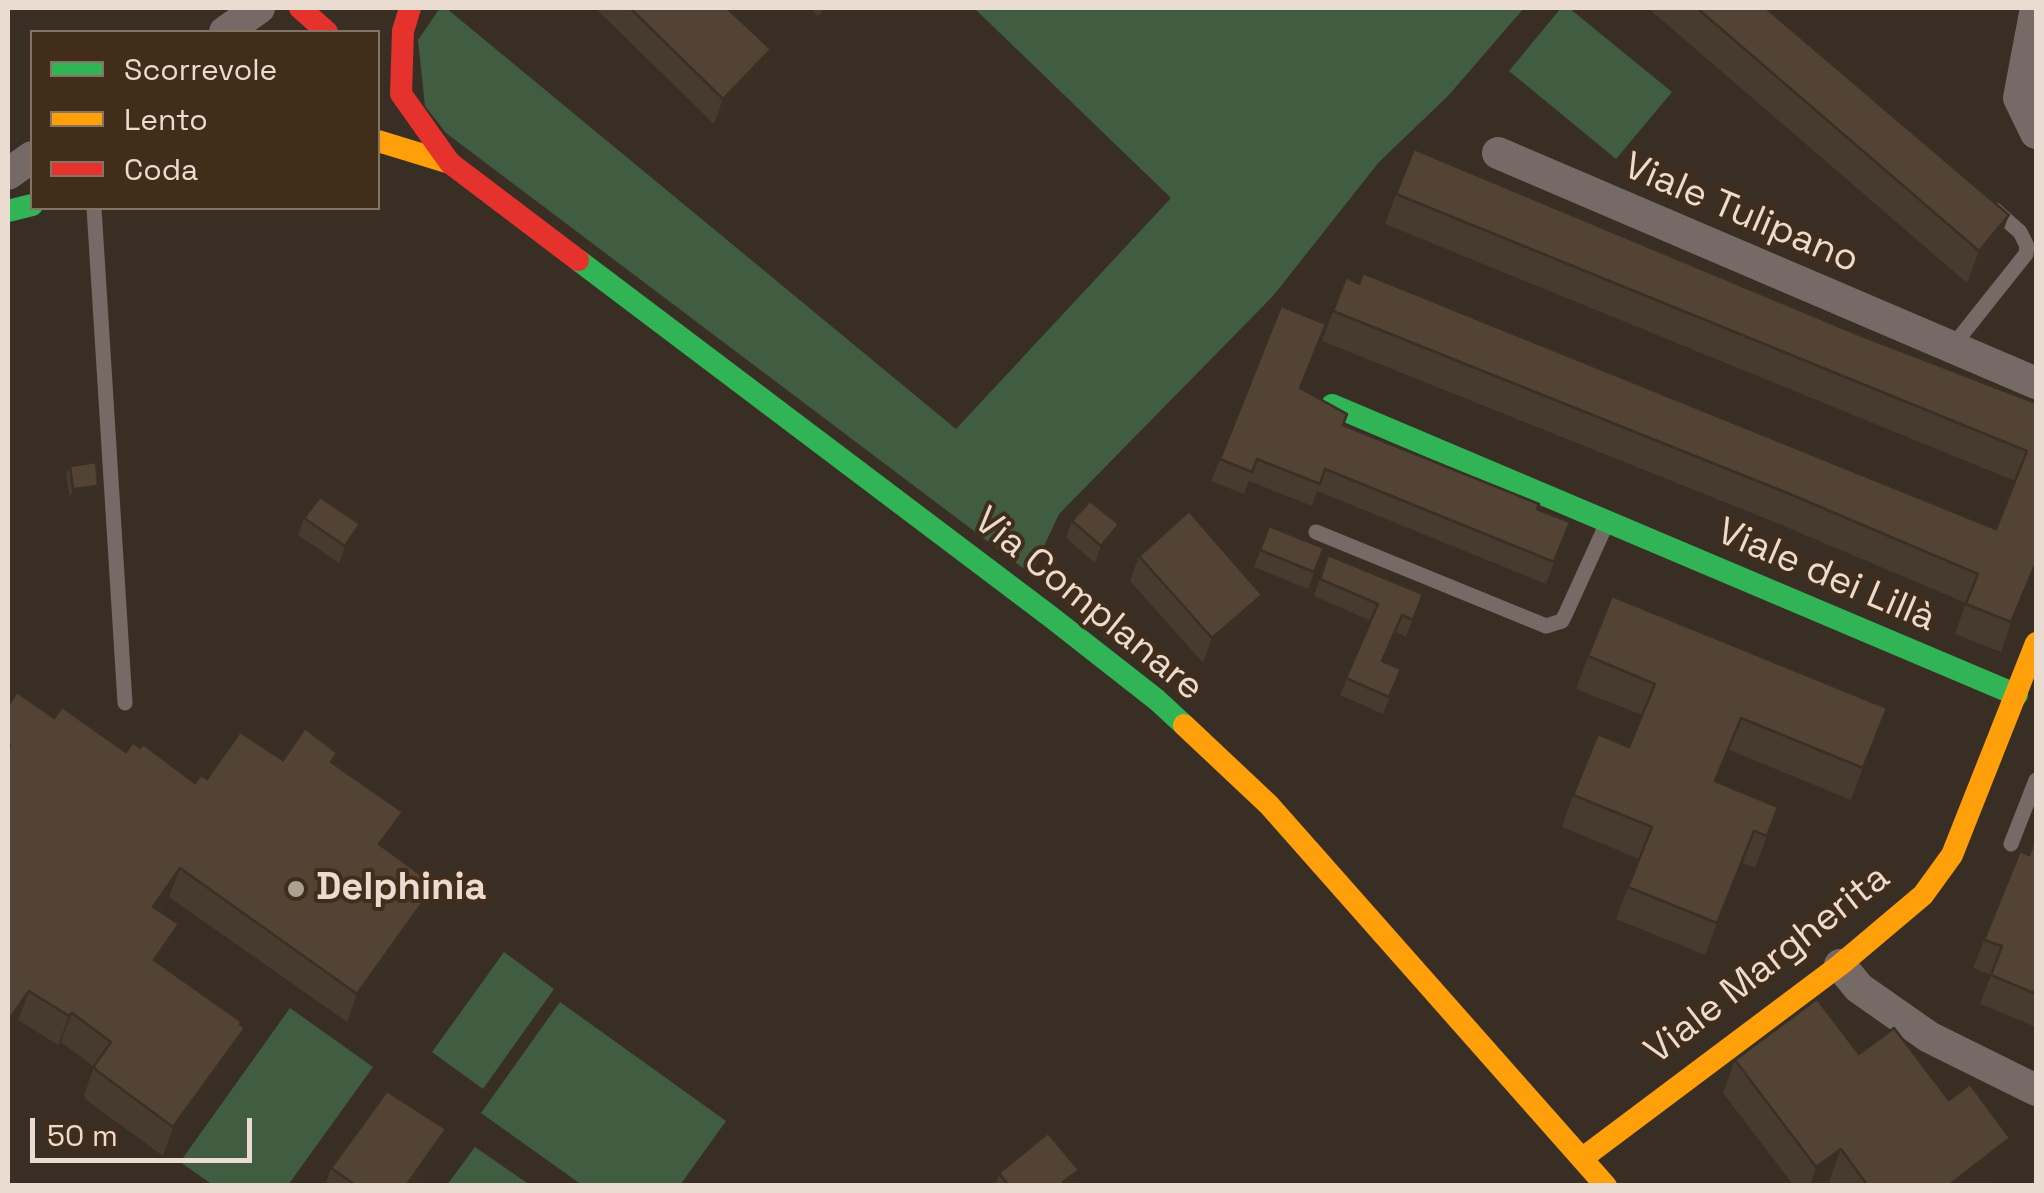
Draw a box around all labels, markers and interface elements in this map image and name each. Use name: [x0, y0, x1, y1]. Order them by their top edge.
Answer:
legend: [30, 30, 380, 210]
text: Scorrevole: [124, 50, 277, 89]
text: Lento: [124, 100, 208, 139]
street label: Viale Tulipano: [1617, 144, 1865, 284]
text: Coda: [124, 150, 198, 189]
street label: Via Complanare: [964, 499, 1212, 711]
street label: Viale dei Lillà: [1710, 510, 1942, 642]
street label: Viale Margherita: [1637, 855, 1899, 1075]
place label: Delphinia: [316, 866, 487, 912]
marker: Delphinia: [285, 878, 307, 900]
scale bar: [35, 1098, 258, 1160]
text: 50 m: [47, 1116, 118, 1155]

